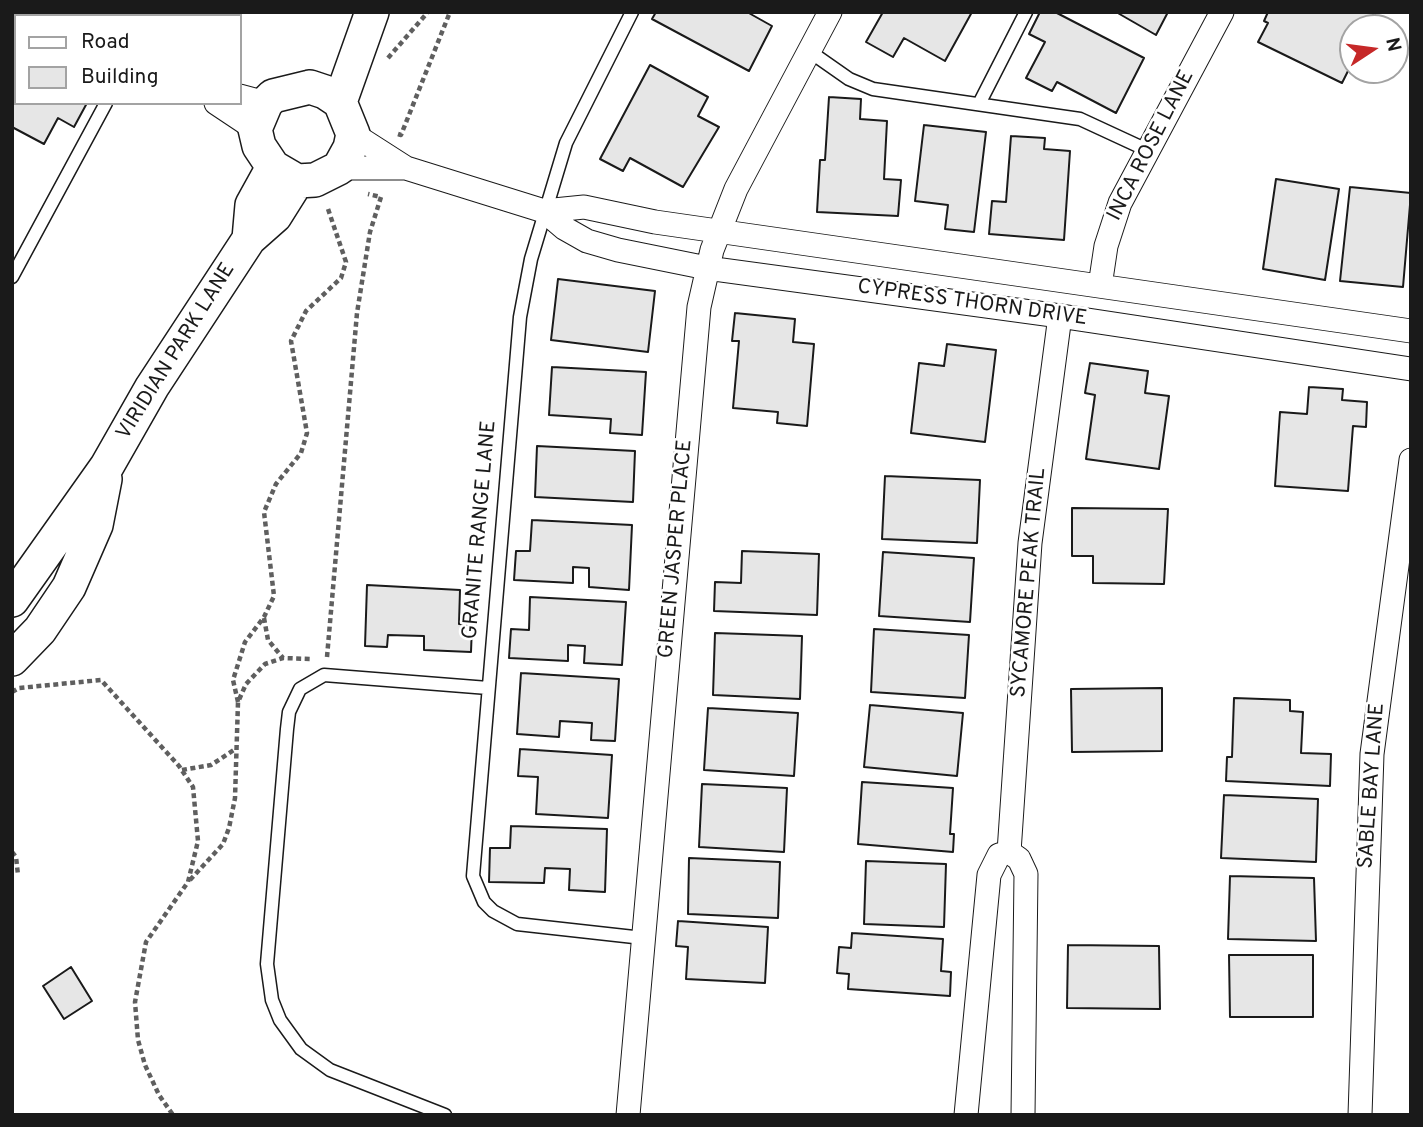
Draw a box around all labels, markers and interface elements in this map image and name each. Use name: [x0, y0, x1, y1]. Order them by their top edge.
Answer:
legend: [14, 14, 242, 105]
north arrow: [1339, 14, 1409, 84]
text: Road: [81, 29, 130, 56]
text: N: [1379, 35, 1406, 54]
text: Building: [81, 64, 159, 91]
street label: INCA ROSE LANE: [1103, 66, 1201, 226]
street label: VIRIDIAN PARK LANE: [112, 259, 242, 445]
street label: CYPRESS THORN DRIVE: [855, 275, 1089, 333]
street label: GRANITE RANGE LANE: [459, 420, 503, 640]
street label: GREEN JASPER PLACE: [655, 439, 699, 659]
street label: SYCAMORE PEAK TRAIL: [1007, 467, 1053, 699]
street label: SABLE BAY LANE: [1355, 702, 1391, 870]

